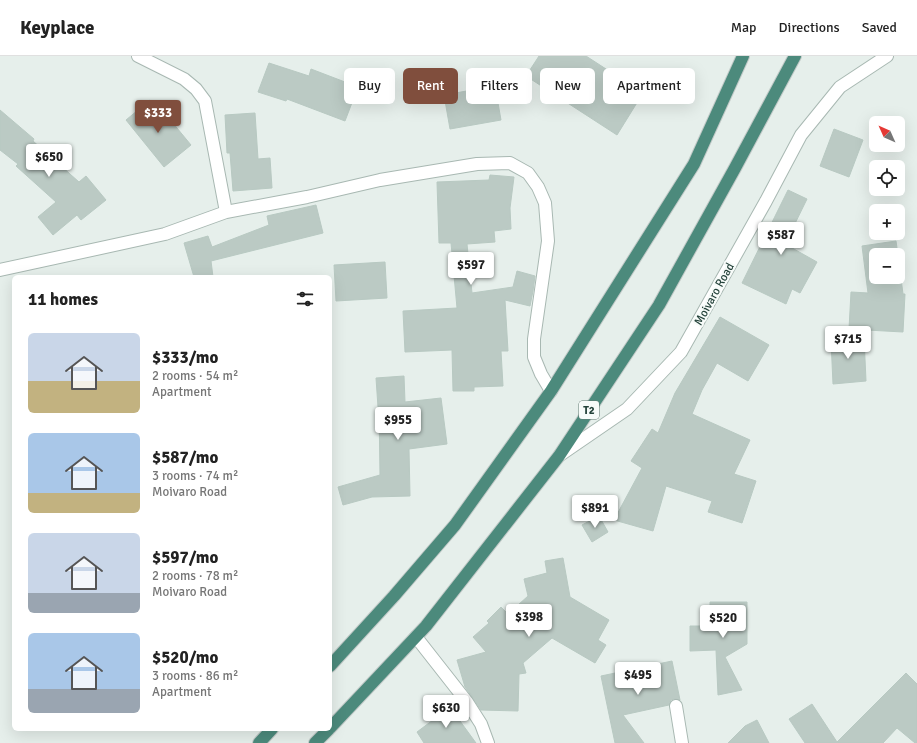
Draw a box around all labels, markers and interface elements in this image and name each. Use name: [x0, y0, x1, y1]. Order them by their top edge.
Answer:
text: Keyplace: [20, 16, 95, 40]
text: Map: [731, 19, 757, 36]
text: Directions: [779, 19, 840, 36]
text: Saved: [862, 19, 897, 36]
chip: Buy: [344, 68, 395, 104]
chip: Rent: [403, 68, 458, 104]
chip: Filters: [466, 68, 532, 104]
chip: New: [540, 68, 595, 104]
chip: Apartment: [603, 68, 695, 104]
pin: $333: [134, 100, 182, 134]
text: $333: [144, 105, 172, 121]
north arrow: [869, 116, 905, 152]
map controls: [869, 116, 905, 284]
pin: $650: [25, 144, 73, 178]
text: $650: [35, 149, 63, 165]
button: locate: [869, 160, 905, 196]
button: +: [869, 204, 905, 240]
pin: $587: [757, 222, 805, 256]
text: $587: [767, 227, 795, 243]
button: −: [869, 248, 905, 284]
pin: $597: [447, 252, 495, 286]
text: $597: [457, 257, 485, 273]
street label: Moivaro Road: [691, 260, 738, 328]
icon: filters: [294, 288, 316, 310]
text: 11 homes: [28, 289, 98, 310]
pin: $715: [824, 326, 872, 360]
text: $715: [834, 331, 862, 347]
text: $333/mo: [152, 347, 218, 368]
icon: home: [60, 349, 108, 397]
text: 2 rooms · 54 m²: [152, 368, 238, 384]
text: Apartment: [152, 384, 212, 400]
road number: T2: [579, 401, 599, 419]
pin: $955: [374, 407, 422, 441]
text: $955: [384, 412, 412, 428]
text: $587/mo: [152, 447, 218, 468]
icon: home: [60, 449, 108, 497]
text: 3 rooms · 74 m²: [152, 468, 238, 484]
text: Moivaro Road: [152, 484, 227, 500]
pin: $891: [571, 495, 619, 529]
text: $891: [581, 500, 609, 516]
text: $597/mo: [152, 547, 218, 568]
icon: home: [60, 549, 108, 597]
text: 2 rooms · 78 m²: [152, 568, 238, 584]
text: Moivaro Road: [152, 584, 227, 600]
pin: $398: [505, 604, 553, 638]
pin: $520: [699, 605, 747, 639]
text: $398: [515, 609, 543, 625]
text: $520: [709, 610, 737, 626]
text: $520/mo: [152, 647, 218, 668]
icon: home: [60, 649, 108, 697]
pin: $495: [614, 662, 662, 696]
text: $495: [624, 667, 652, 683]
text: 3 rooms · 86 m²: [152, 668, 238, 684]
text: Apartment: [152, 684, 212, 700]
pin: $630: [422, 695, 470, 729]
text: $630: [432, 700, 460, 716]

